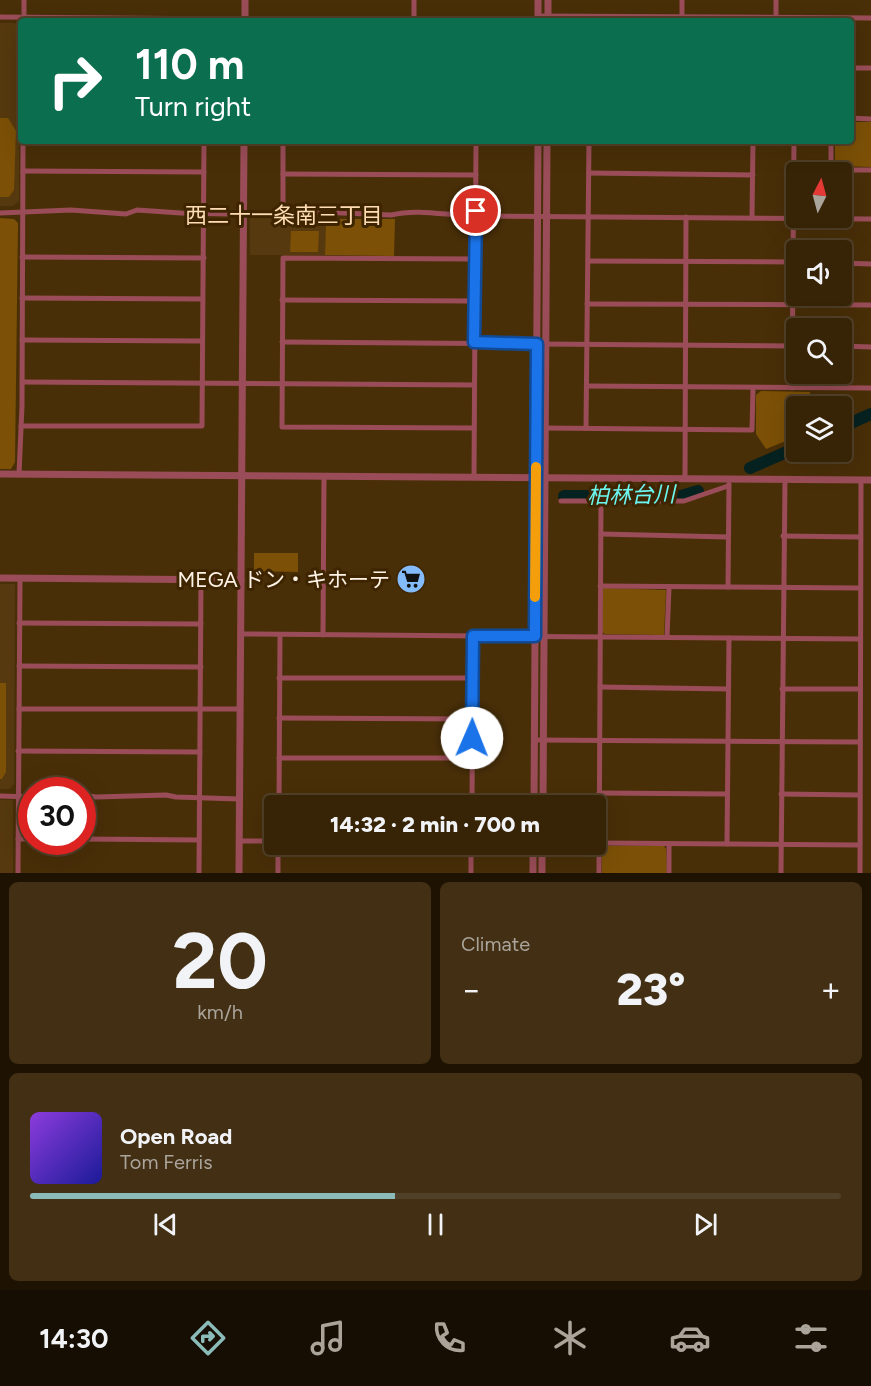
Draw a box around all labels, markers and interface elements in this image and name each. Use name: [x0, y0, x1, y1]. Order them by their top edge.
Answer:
text: 110 m: [135, 39, 244, 90]
icon: right: [36, 42, 114, 120]
text: Turn right: [135, 90, 251, 123]
north arrow: [786, 162, 852, 228]
map controls: [786, 162, 852, 462]
pin: [450, 185, 501, 236]
icon: arrive: [459, 194, 492, 227]
district label: 西二十一条南三丁目: [185, 202, 383, 229]
button: sound: [786, 240, 852, 306]
button: search: [786, 318, 852, 384]
button: layers: [786, 396, 852, 462]
water label: 柏林台川: [587, 481, 677, 509]
supermarket icon: MEGA ドン・キホーテ: [395, 563, 427, 595]
place label: MEGA ドン・キホーテ: [178, 567, 390, 592]
position arrow: [440, 706, 504, 770]
speed limit sign: 30: [18, 777, 96, 855]
text: 14:32 · 2 min · 700 m: [330, 811, 540, 838]
text: 20: [172, 914, 268, 1008]
text: Climate: [461, 932, 530, 956]
text: 23°: [617, 962, 685, 1016]
text: −: [461, 970, 482, 1009]
text: +: [820, 970, 841, 1009]
text: km/h: [197, 1000, 243, 1024]
text: Open Road: [120, 1123, 232, 1150]
text: Tom Ferris: [120, 1150, 213, 1174]
icon: previous: [149, 1208, 182, 1241]
icon: pause: [419, 1208, 452, 1241]
icon: next: [689, 1208, 722, 1241]
icon: directions: [187, 1317, 229, 1359]
icon: music: [307, 1317, 349, 1359]
icon: phone: [428, 1317, 470, 1359]
icon: climate: [549, 1317, 591, 1359]
icon: car: [669, 1317, 711, 1359]
icon: filters: [790, 1317, 832, 1359]
text: 14:30: [39, 1322, 108, 1355]

